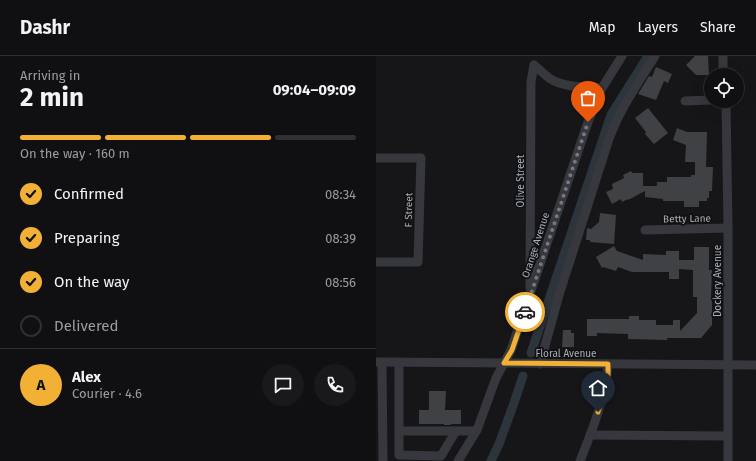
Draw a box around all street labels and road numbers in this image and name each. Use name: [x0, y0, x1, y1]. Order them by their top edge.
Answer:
street label: Olive Street: [515, 154, 527, 207]
street label: F Street: [403, 192, 415, 227]
street label: Orange Avenue: [520, 211, 552, 280]
street label: Betty Lane: [663, 213, 711, 225]
street label: Dockery Avenue: [712, 245, 724, 317]
street label: Floral Avenue: [535, 348, 597, 360]

